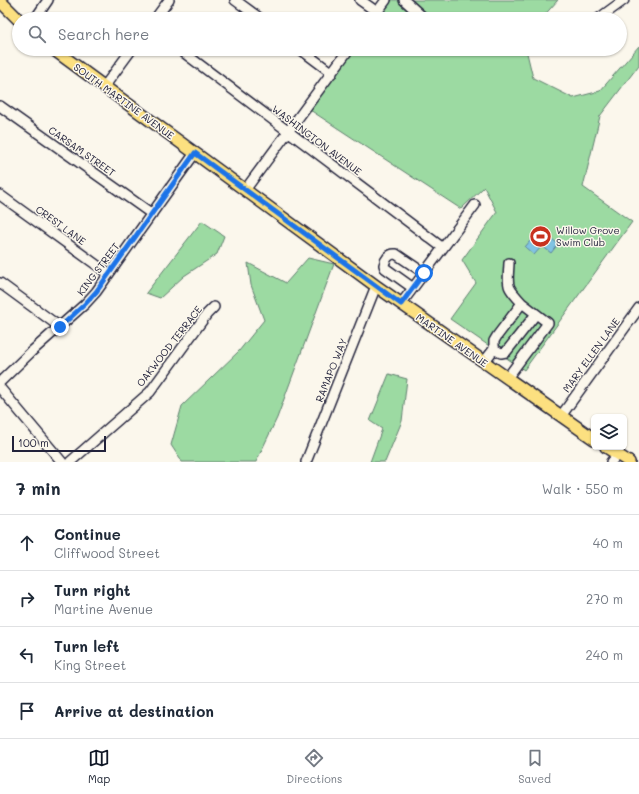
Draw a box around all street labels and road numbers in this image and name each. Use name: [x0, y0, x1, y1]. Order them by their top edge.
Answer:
street label: SOUTH MARTINE AVENUE: [71, 60, 177, 142]
street label: WASHINGTON AVENUE: [269, 102, 365, 179]
street label: CARSAM STREET: [46, 123, 119, 180]
street label: CREST LANE: [33, 202, 89, 248]
street label: KING STREET: [73, 239, 123, 298]
street label: OAKWOOD TERRACE: [133, 303, 205, 389]
street label: MARTINE AVENUE: [413, 310, 491, 370]
street label: MARY ELLEN LANE: [559, 315, 623, 395]
street label: RAMAPO WAY: [312, 336, 350, 404]

